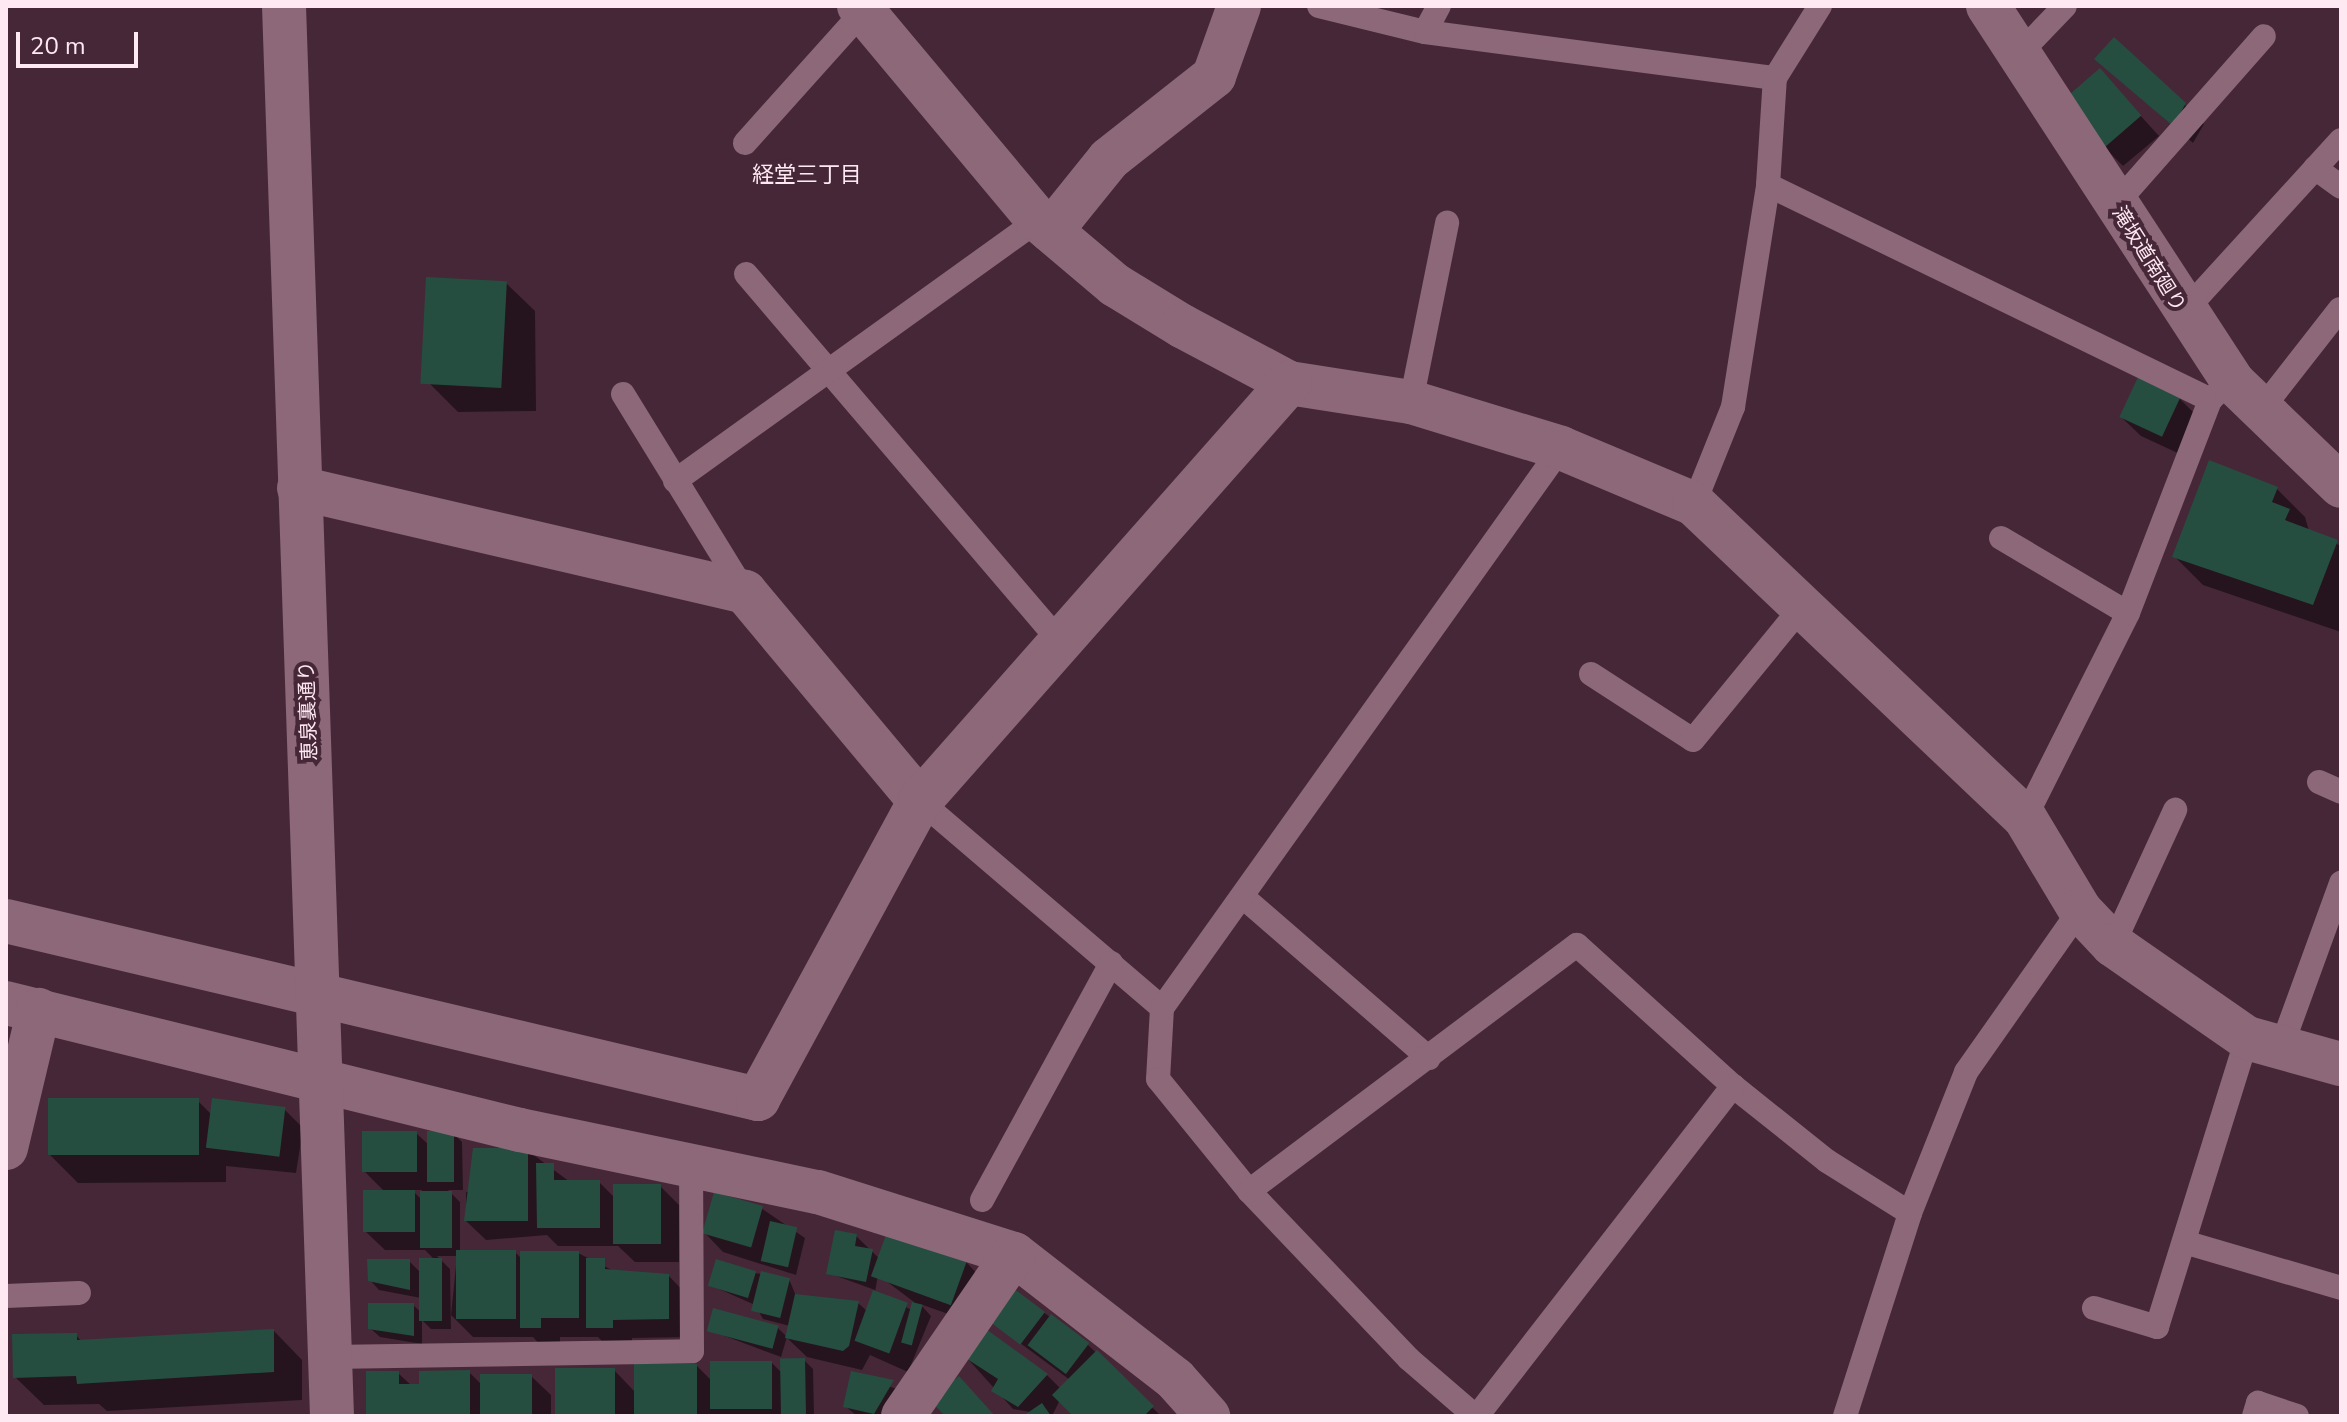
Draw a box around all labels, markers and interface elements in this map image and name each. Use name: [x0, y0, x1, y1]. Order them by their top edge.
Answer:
scale bar: [20, 16, 142, 66]
text: 20 m: [30, 30, 86, 62]
district label: 経堂三丁目: [752, 163, 862, 189]
street label: 滝坂道南廻り: [2107, 202, 2191, 316]
street label: 恵泉裏通り: [294, 661, 322, 761]

